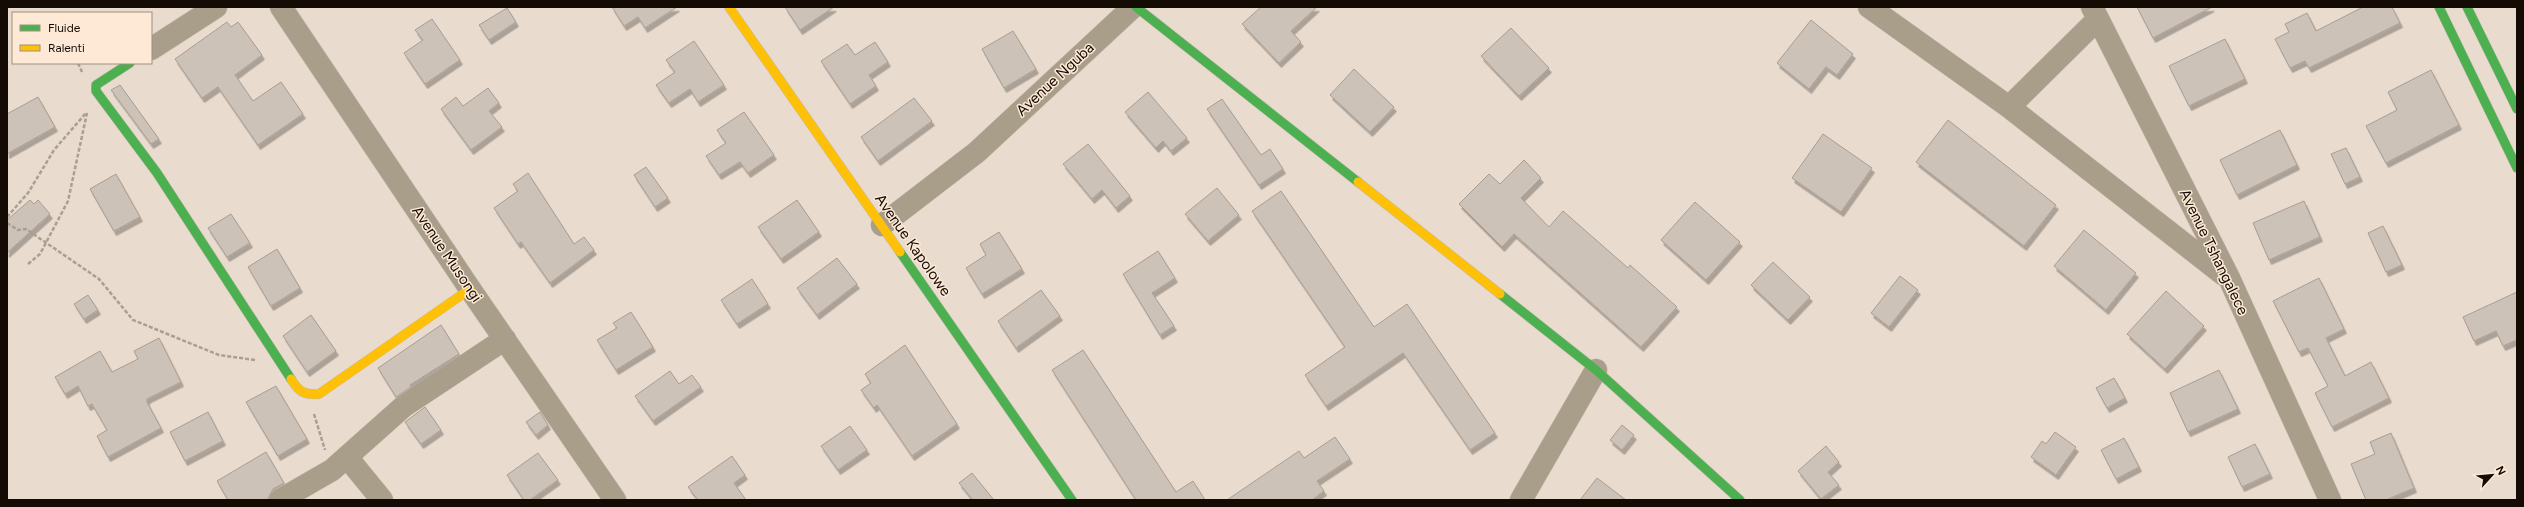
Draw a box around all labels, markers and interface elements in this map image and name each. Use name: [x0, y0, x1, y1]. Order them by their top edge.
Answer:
legend: [12, 12, 152, 64]
text: Fluide: [48, 21, 81, 35]
street label: Avenue Nguba: [1012, 38, 1098, 120]
text: Ralenti: [48, 41, 85, 55]
street label: Avenue Tshangalece: [2176, 186, 2252, 318]
street label: Avenue Kapolowe: [871, 191, 955, 299]
street label: Avenue Musongi: [408, 203, 486, 305]
north arrow: [2472, 455, 2512, 495]
text: N: [2493, 464, 2508, 477]

